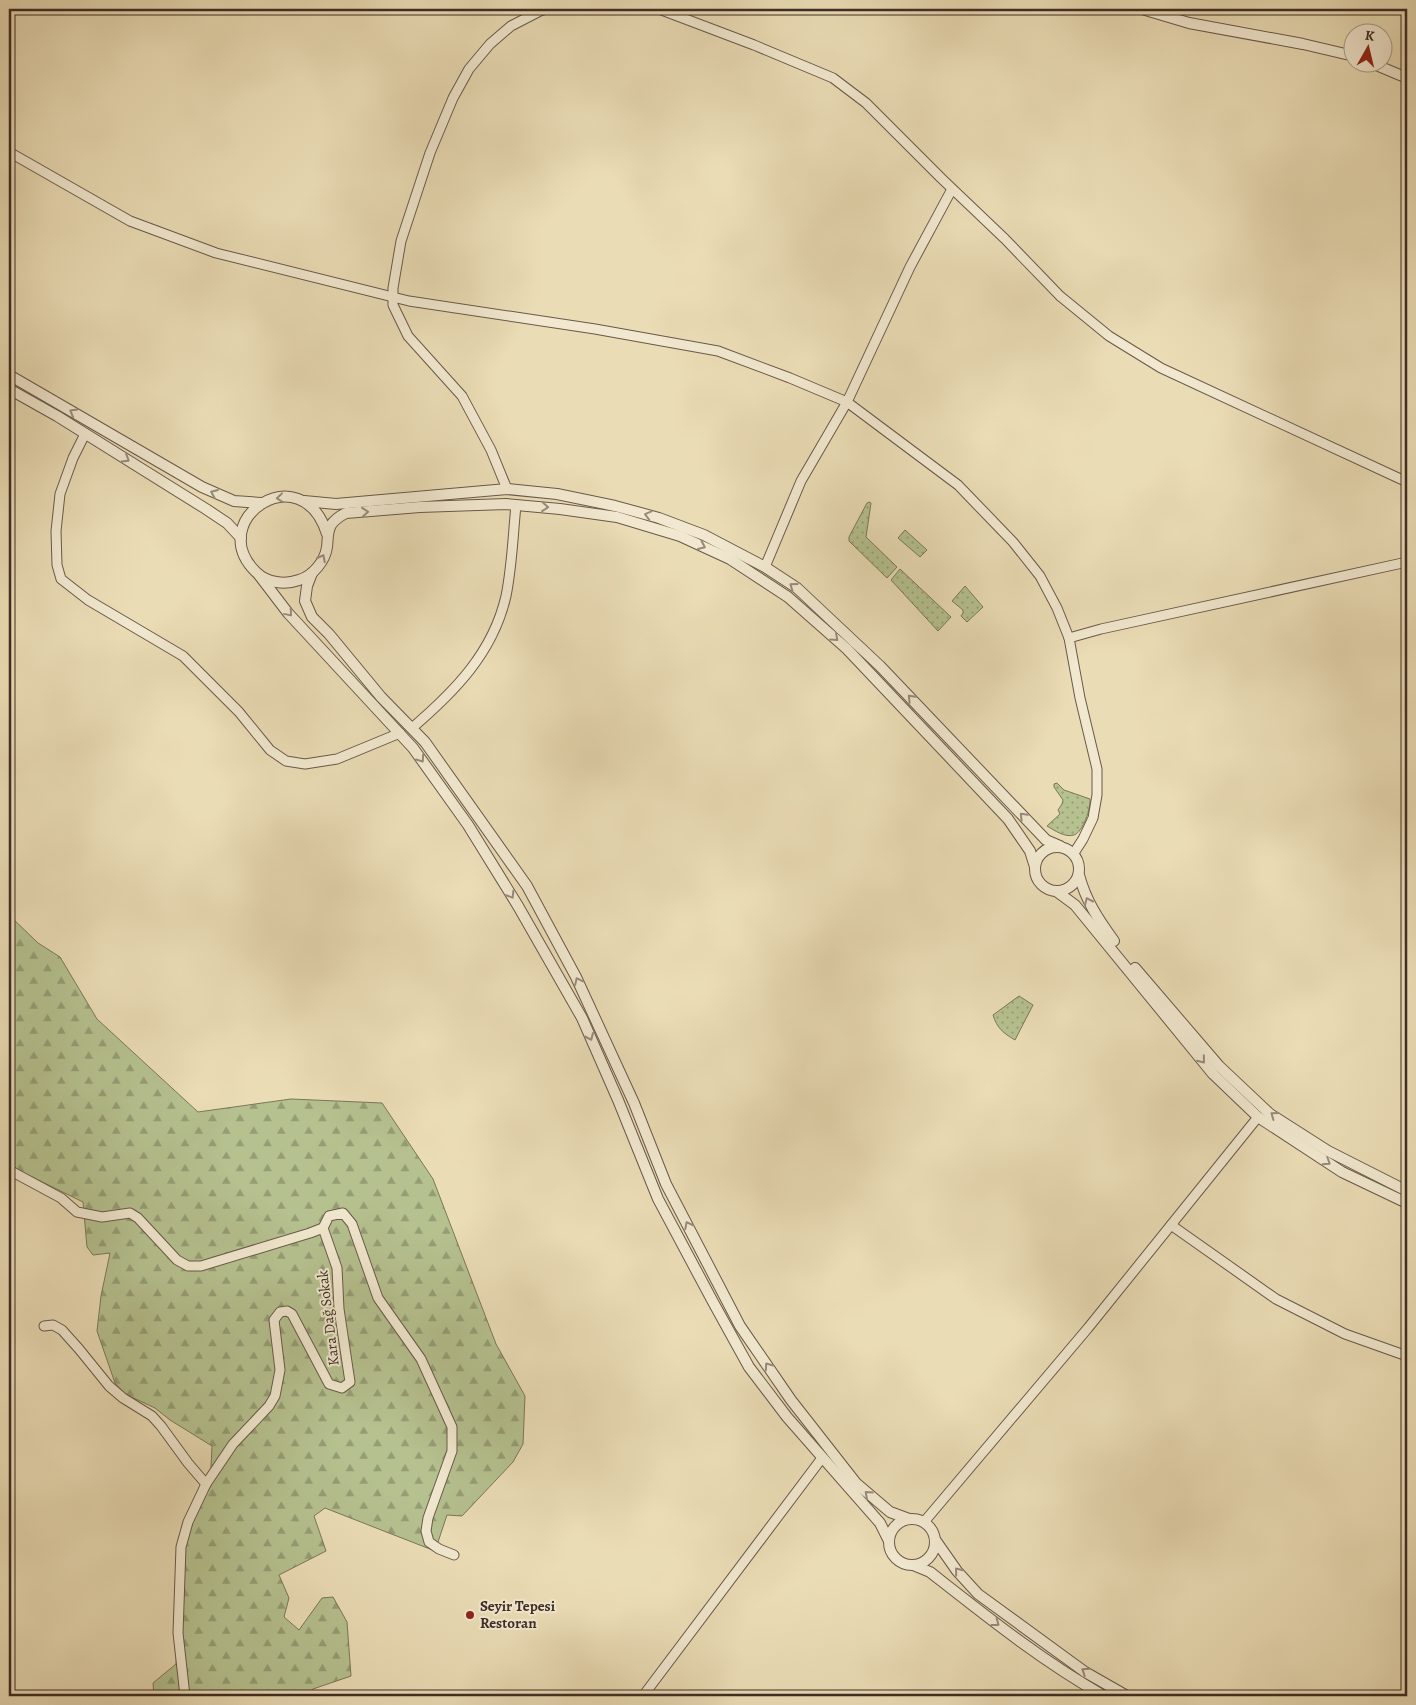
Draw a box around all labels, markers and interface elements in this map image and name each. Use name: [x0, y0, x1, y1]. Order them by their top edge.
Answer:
north arrow: [1344, 22, 1394, 72]
text: K: [1364, 26, 1376, 46]
one-way arrow: [70, 408, 79, 418]
one-way arrow: [120, 453, 129, 462]
one-way arrow: [210, 488, 219, 499]
one-way arrow: [276, 492, 284, 503]
one-way arrow: [541, 501, 549, 512]
one-way arrow: [362, 506, 370, 517]
one-way arrow: [644, 510, 653, 521]
one-way arrow: [697, 540, 706, 550]
one-way arrow: [316, 554, 326, 563]
one-way arrow: [790, 583, 799, 592]
one-way arrow: [283, 607, 291, 616]
one-way arrow: [829, 632, 838, 641]
one-way arrow: [908, 695, 917, 704]
one-way arrow: [415, 754, 424, 763]
one-way arrow: [1020, 813, 1029, 822]
one-way arrow: [505, 889, 514, 898]
one-way arrow: [1084, 897, 1095, 906]
one-way arrow: [574, 977, 585, 986]
one-way arrow: [584, 1032, 595, 1041]
one-way arrow: [1196, 1055, 1205, 1064]
one-way arrow: [1270, 1112, 1280, 1121]
one-way arrow: [1322, 1156, 1331, 1166]
one-way arrow: [684, 1221, 694, 1230]
street label: Kara Dağ Sokak: [312, 1268, 344, 1367]
one-way arrow: [765, 1362, 774, 1372]
one-way arrow: [864, 1491, 873, 1500]
one-way arrow: [955, 1568, 963, 1577]
place label: Seyir Tepesi Restoran: [480, 1596, 556, 1633]
marker: Seyir Tepesi Restoran: [464, 1609, 476, 1621]
one-way arrow: [990, 1617, 999, 1625]
one-way arrow: [1081, 1668, 1091, 1677]

